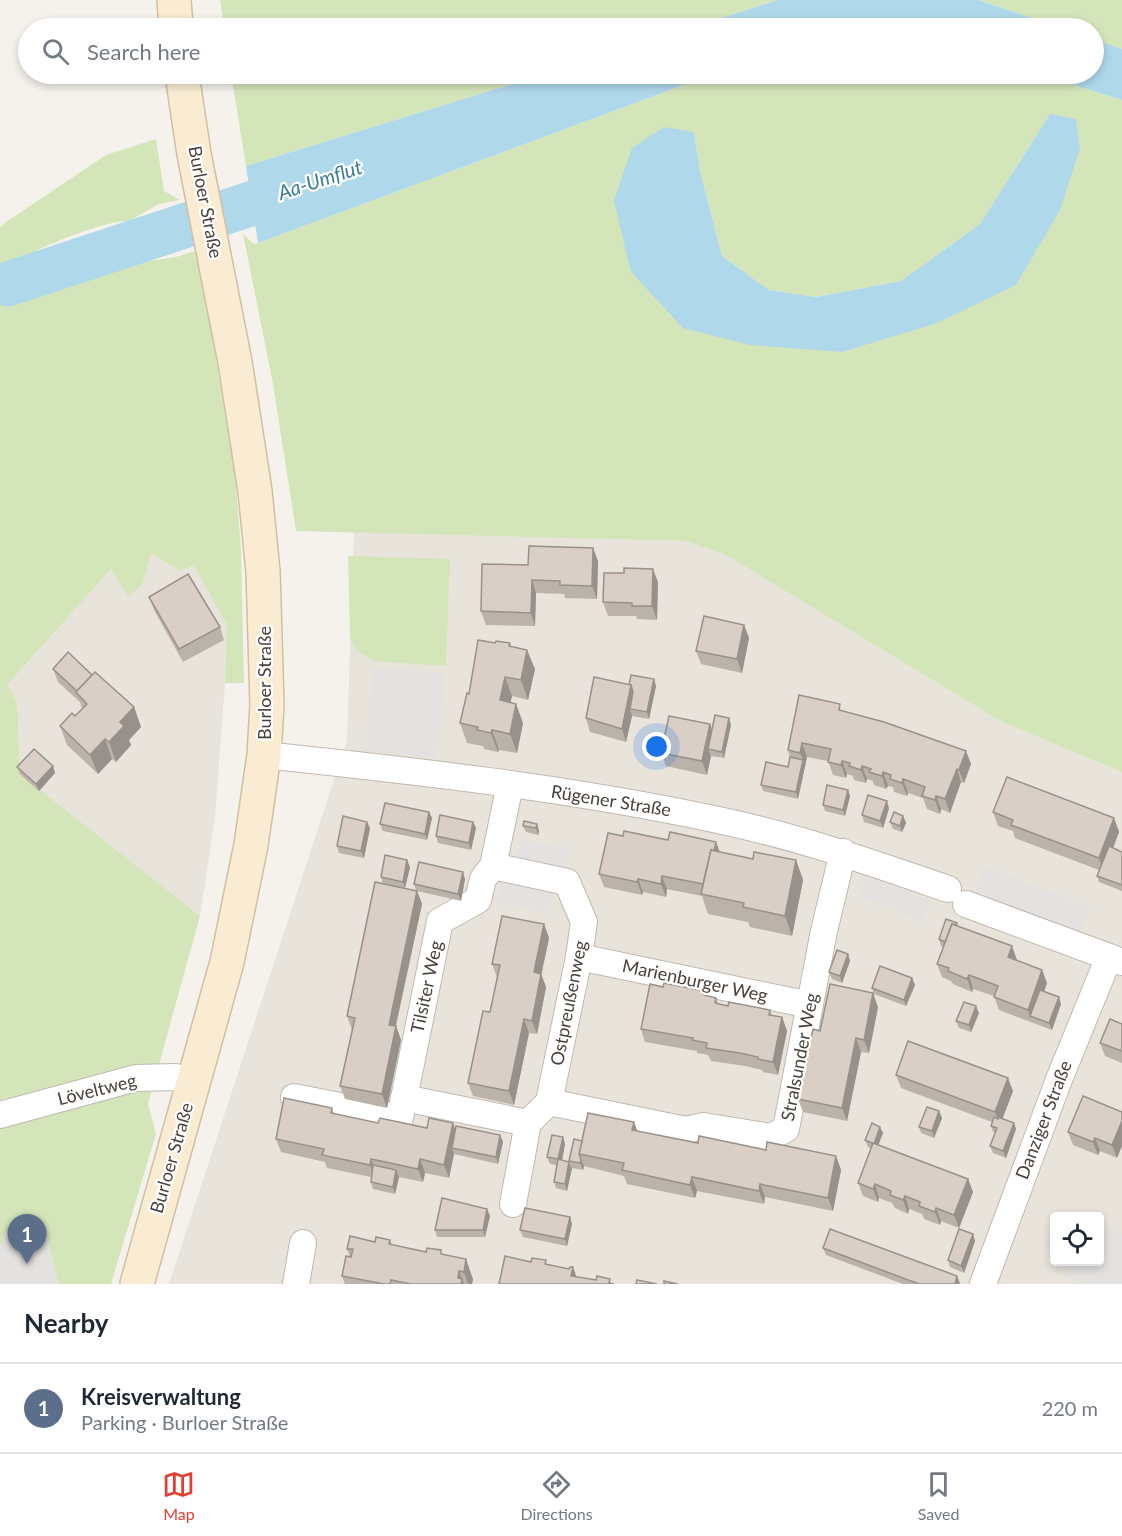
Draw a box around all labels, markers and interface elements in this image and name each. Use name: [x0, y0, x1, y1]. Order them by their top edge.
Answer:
search box: [18, 18, 1104, 84]
icon: search: [39, 35, 72, 68]
text: Search here: [87, 38, 200, 65]
street label: Burloer Straße: [184, 144, 228, 260]
water label: Aa-Umflut: [273, 154, 365, 204]
street label: Burloer Straße: [253, 626, 275, 740]
your location: [642, 732, 671, 761]
street label: Rügener Straße: [550, 780, 673, 820]
street label: Tilsiter Weg: [405, 938, 447, 1035]
street label: Ostpreußenweg: [545, 938, 591, 1067]
street label: Marienburger Weg: [621, 954, 770, 1006]
street label: Stralsunder Weg: [776, 991, 822, 1123]
street label: Danziger Straße: [1010, 1057, 1076, 1182]
street label: Löveltweg: [55, 1069, 139, 1109]
street label: Burloer Straße: [145, 1100, 197, 1215]
map controls: [1050, 1212, 1104, 1266]
button: locate: [1050, 1212, 1104, 1266]
pin: 1: [8, 1214, 46, 1264]
text: Nearby: [24, 1307, 109, 1339]
text: Kreisverwaltung: [81, 1383, 241, 1410]
text: 1: [38, 1396, 49, 1420]
text: 220 m: [1042, 1396, 1098, 1420]
text: Parking · Burloer Straße: [81, 1410, 288, 1434]
tab: Map: [162, 1468, 195, 1523]
tab: Directions: [520, 1468, 593, 1523]
tab: Saved: [918, 1468, 959, 1523]

